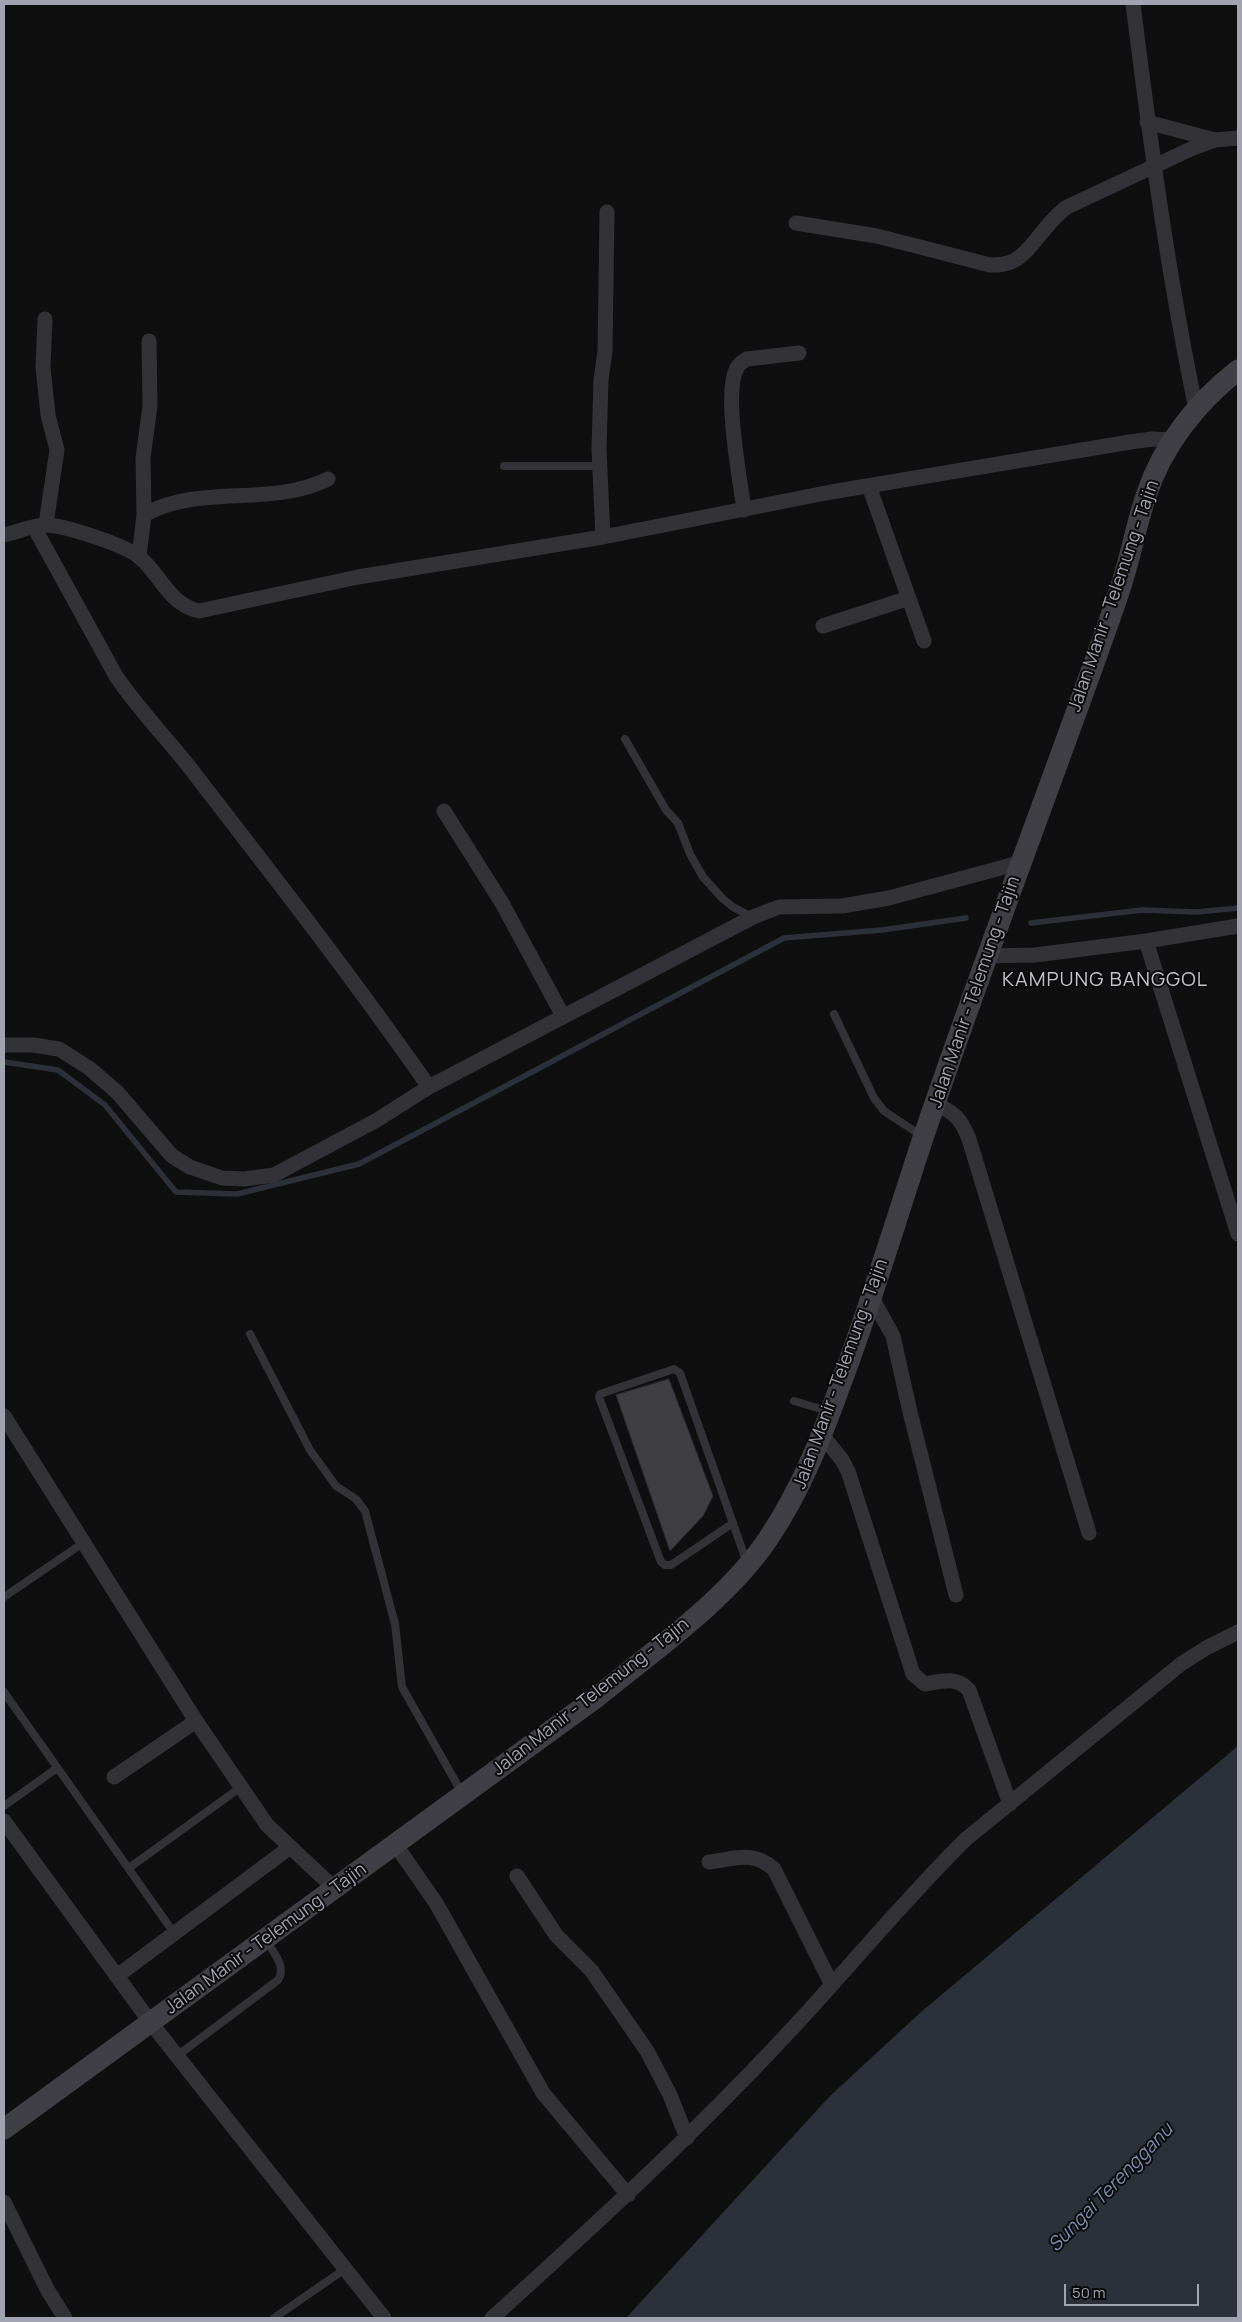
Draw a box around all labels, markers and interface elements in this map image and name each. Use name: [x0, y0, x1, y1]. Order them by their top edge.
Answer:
street label: Jalan Manir - Telemung - Tajin: [1064, 477, 1164, 715]
street label: Jalan Manir - Telemung - Tajin: [925, 873, 1025, 1111]
district label: KAMPUNG BANGGOL: [1000, 968, 1210, 992]
street label: Jalan Manir - Telemung - Tajin: [789, 1256, 893, 1492]
street label: Jalan Manir - Telemung - Tajin: [488, 1614, 694, 1780]
street label: Jalan Manir - Telemung - Tajin: [161, 1859, 371, 2019]
water label: Sungai Terengganu: [1044, 2119, 1178, 2257]
scale bar: [1067, 2274, 1202, 2306]
text: 50 m: [1072, 2282, 1106, 2303]

